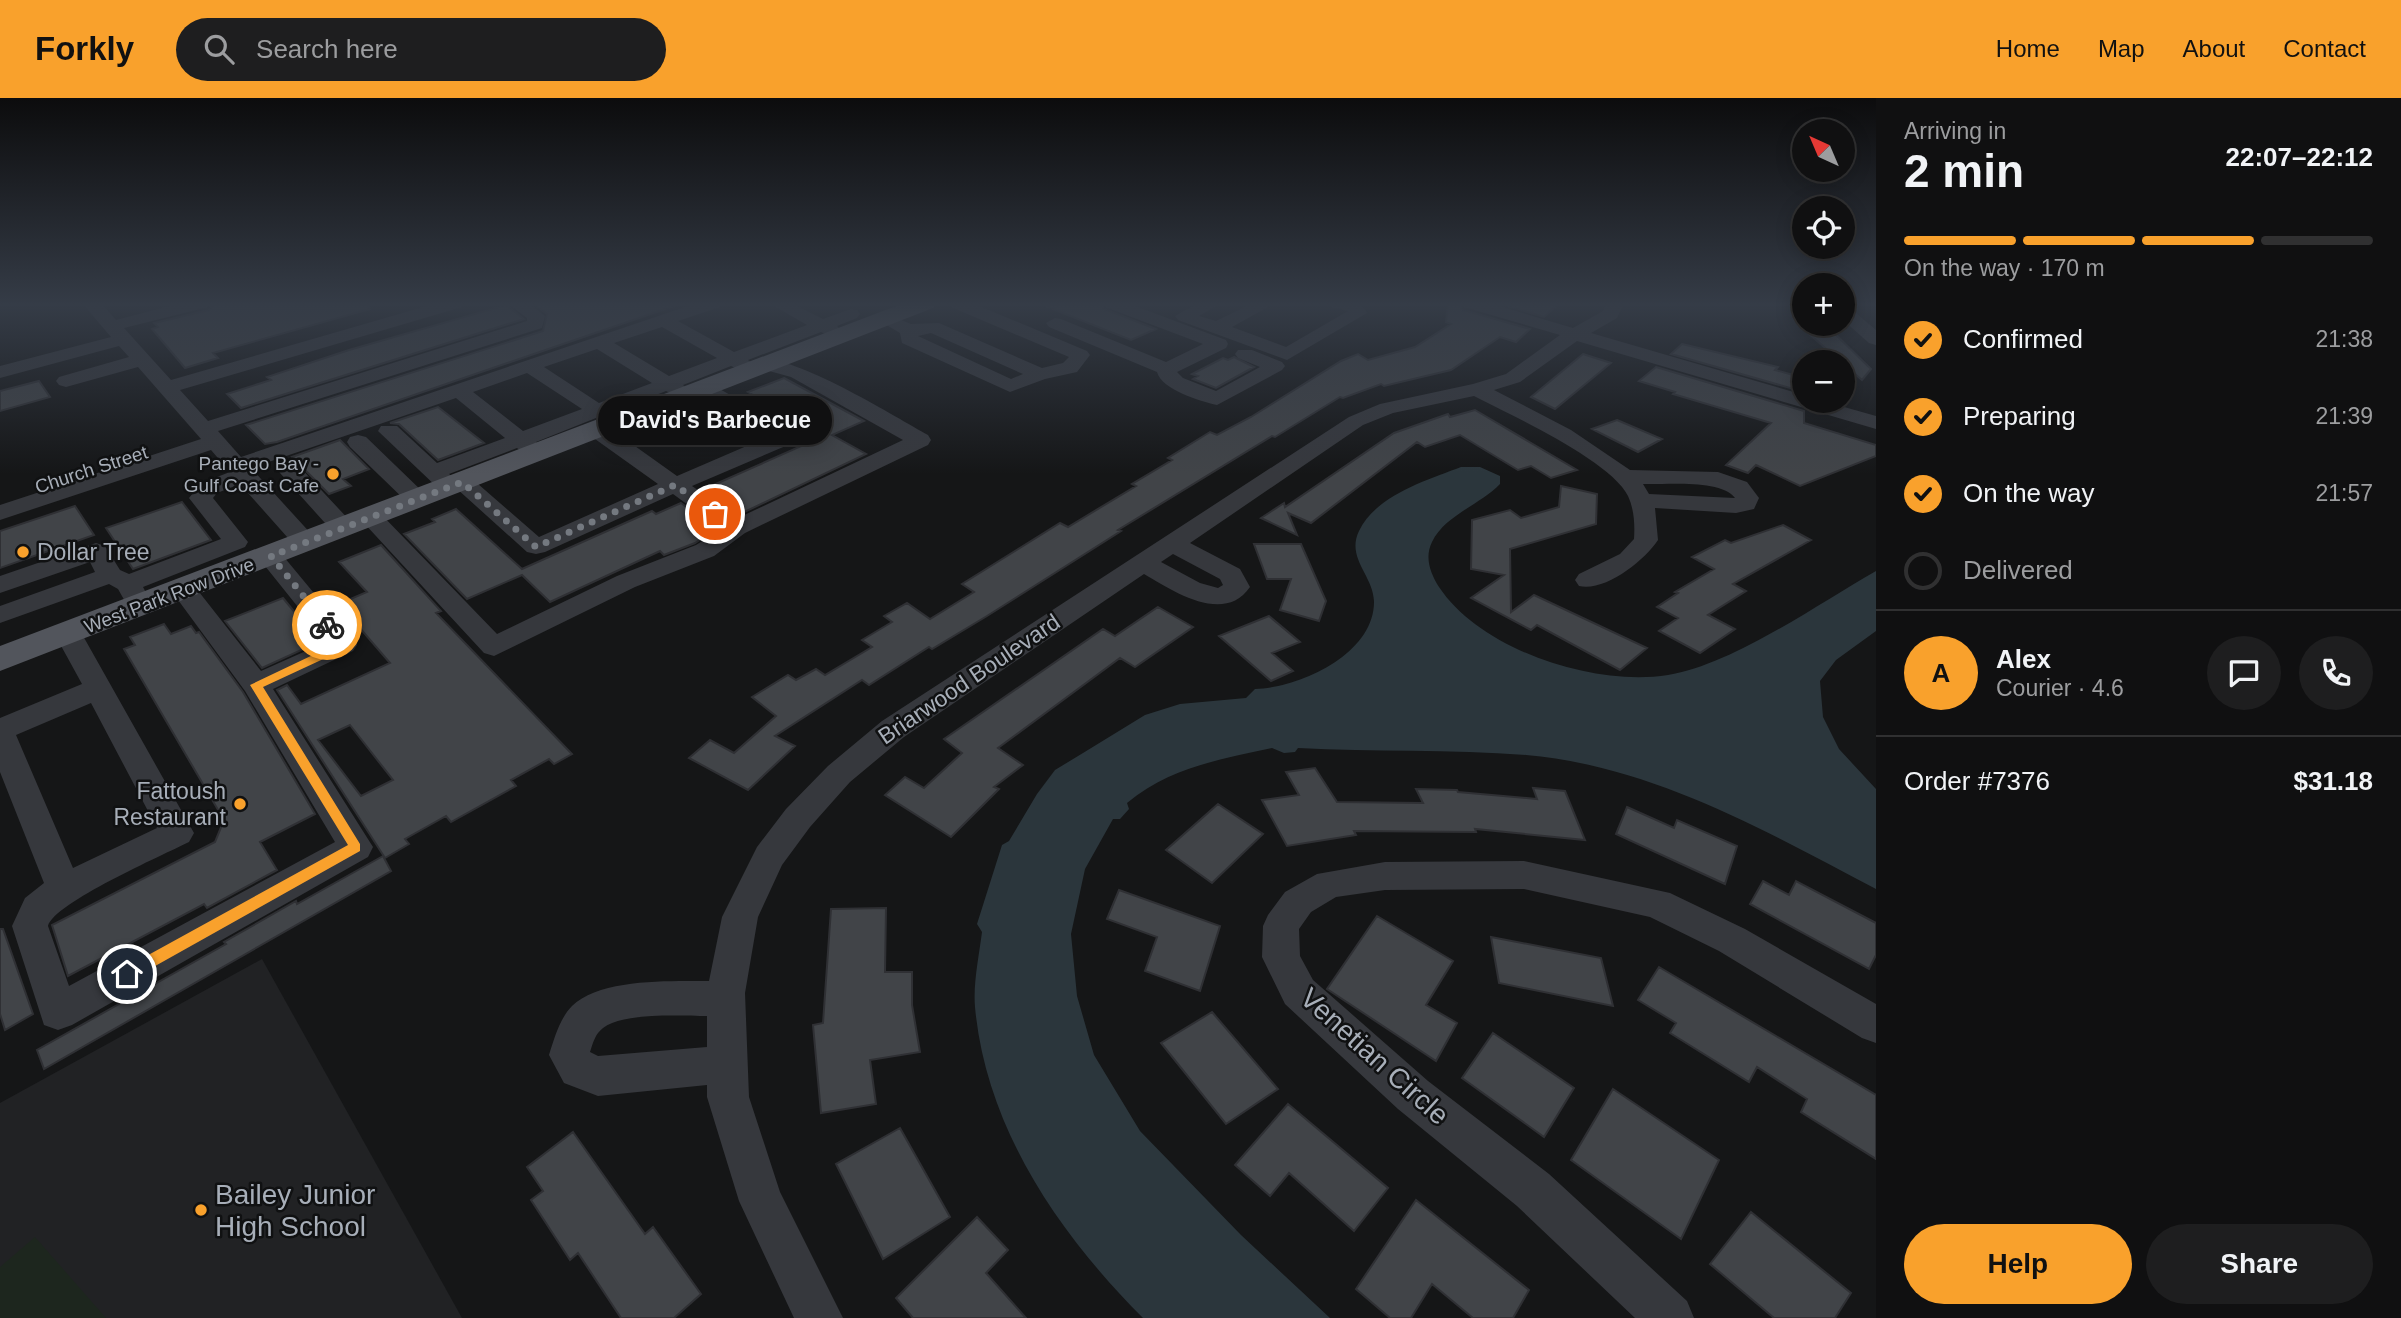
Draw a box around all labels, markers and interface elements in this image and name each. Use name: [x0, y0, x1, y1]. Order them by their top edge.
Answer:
search box: [176, 18, 666, 81]
text: Forkly: [35, 30, 134, 67]
icon: search: [200, 30, 238, 68]
text: Search here: [256, 34, 398, 64]
text: Home: [1996, 35, 2060, 62]
text: Map: [2098, 35, 2145, 62]
text: About: [2183, 35, 2245, 62]
text: Contact: [2283, 35, 2366, 62]
text: Arriving in: [1904, 118, 2006, 144]
north arrow: [1792, 119, 1855, 182]
map controls: [1792, 119, 1855, 413]
text: 22:07–22:12: [2226, 142, 2373, 172]
text: 2 min: [1904, 145, 2024, 197]
button: locate: [1792, 196, 1855, 259]
text: On the way · 170 m: [1904, 255, 2105, 281]
button: +: [1792, 273, 1855, 336]
icon: check: [1904, 321, 1942, 359]
text: Confirmed: [1963, 324, 2083, 354]
text: 21:38: [2315, 326, 2373, 352]
button: −: [1792, 350, 1855, 413]
callout: David's Barbecue: [598, 395, 832, 444]
icon: check: [1904, 398, 1942, 436]
text: Preparing: [1963, 401, 2076, 431]
text: 21:39: [2315, 403, 2373, 429]
text: David's Barbecue: [619, 407, 811, 433]
street label: Church Street: [32, 441, 151, 498]
place label: Pantego Bay - Gulf Coast Cafe: [184, 453, 319, 496]
marker: Pantego Bay - Gulf Coast Cafe: [325, 466, 341, 482]
icon: check: [1904, 475, 1942, 513]
text: On the way: [1963, 478, 2095, 508]
text: 21:57: [2315, 480, 2373, 506]
pin: [685, 484, 745, 544]
icon: bag: [696, 495, 734, 533]
place label: Dollar Tree: [37, 539, 149, 565]
marker: Dollar Tree: [15, 544, 31, 560]
street label: West Park Row Drive: [81, 553, 257, 638]
text: Delivered: [1963, 555, 2073, 585]
courier: [292, 590, 362, 660]
icon: bike: [308, 606, 346, 644]
street label: Briarwood Boulevard: [873, 609, 1065, 749]
button: chat: [2207, 636, 2281, 710]
button: phone: [2299, 636, 2373, 710]
text: Alex: [1996, 644, 2051, 674]
text: A: [1932, 658, 1950, 688]
text: Courier · 4.6: [1996, 675, 2124, 701]
text: Order #7376: [1904, 766, 2050, 796]
text: $31.18: [2293, 766, 2373, 796]
place label: Fattoush Restaurant: [113, 778, 227, 830]
marker: Fattoush Restaurant: [232, 796, 248, 812]
pin: [97, 944, 157, 1004]
icon: home: [108, 955, 146, 993]
street label: Venetian Circle: [1294, 982, 1455, 1131]
place label: Bailey Junior High School: [215, 1179, 375, 1242]
marker: Bailey Junior High School: [193, 1202, 209, 1218]
button: Help: [1904, 1224, 2132, 1304]
button: Share: [2146, 1224, 2373, 1304]

